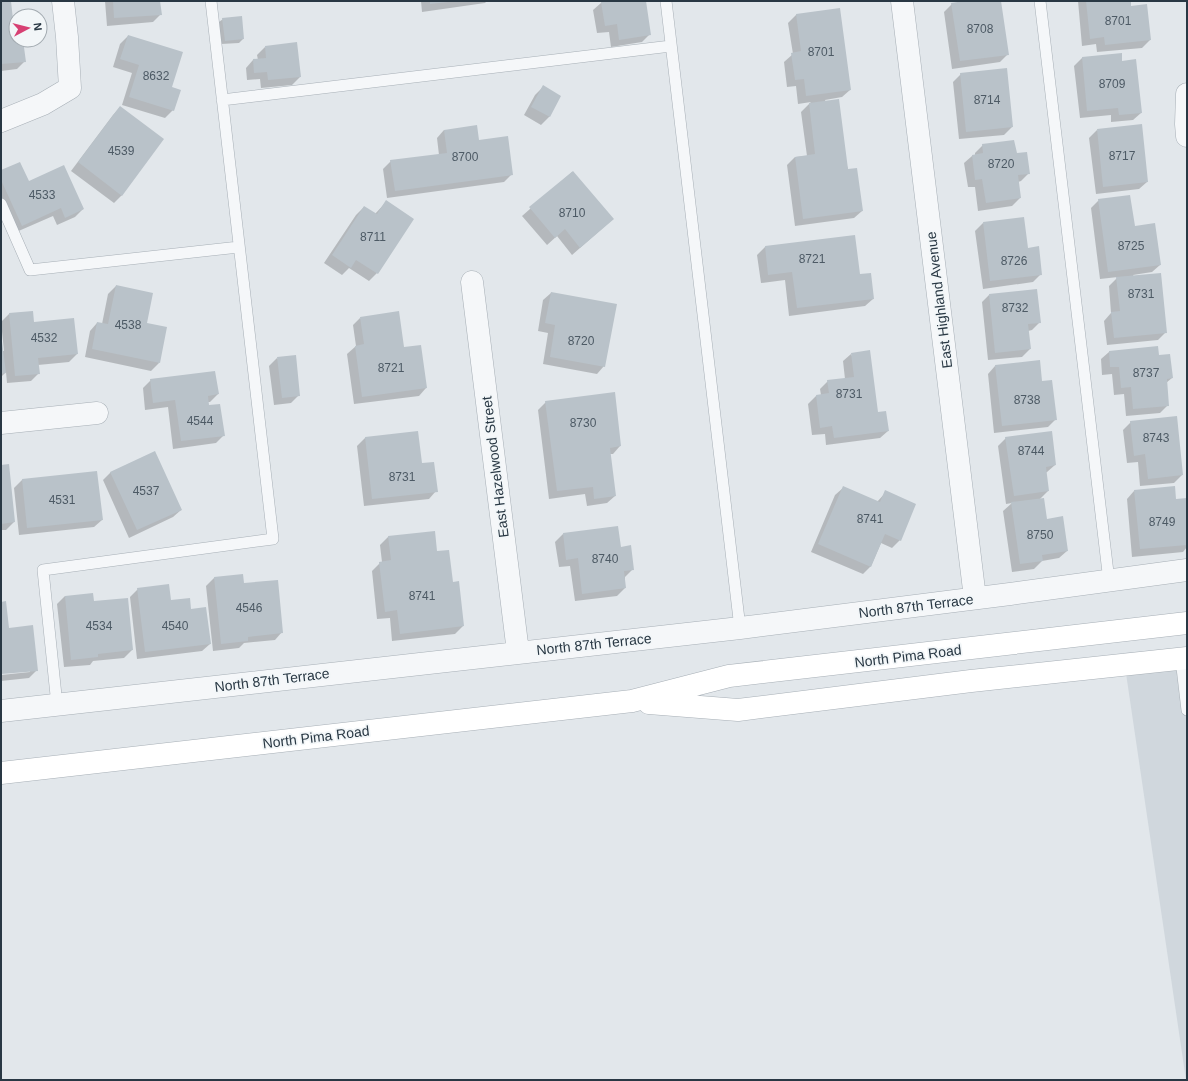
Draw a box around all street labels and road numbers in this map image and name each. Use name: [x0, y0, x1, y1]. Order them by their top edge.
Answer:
street label: East Highland Avenue: [923, 231, 955, 369]
street label: East Hazelwood Street: [478, 395, 512, 539]
street label: North 87th Terrace: [858, 591, 975, 621]
street label: North 87th Terrace: [536, 630, 653, 658]
street label: North Pima Road: [854, 642, 962, 670]
street label: North 87th Terrace: [214, 665, 331, 695]
street label: North Pima Road: [262, 723, 370, 751]

